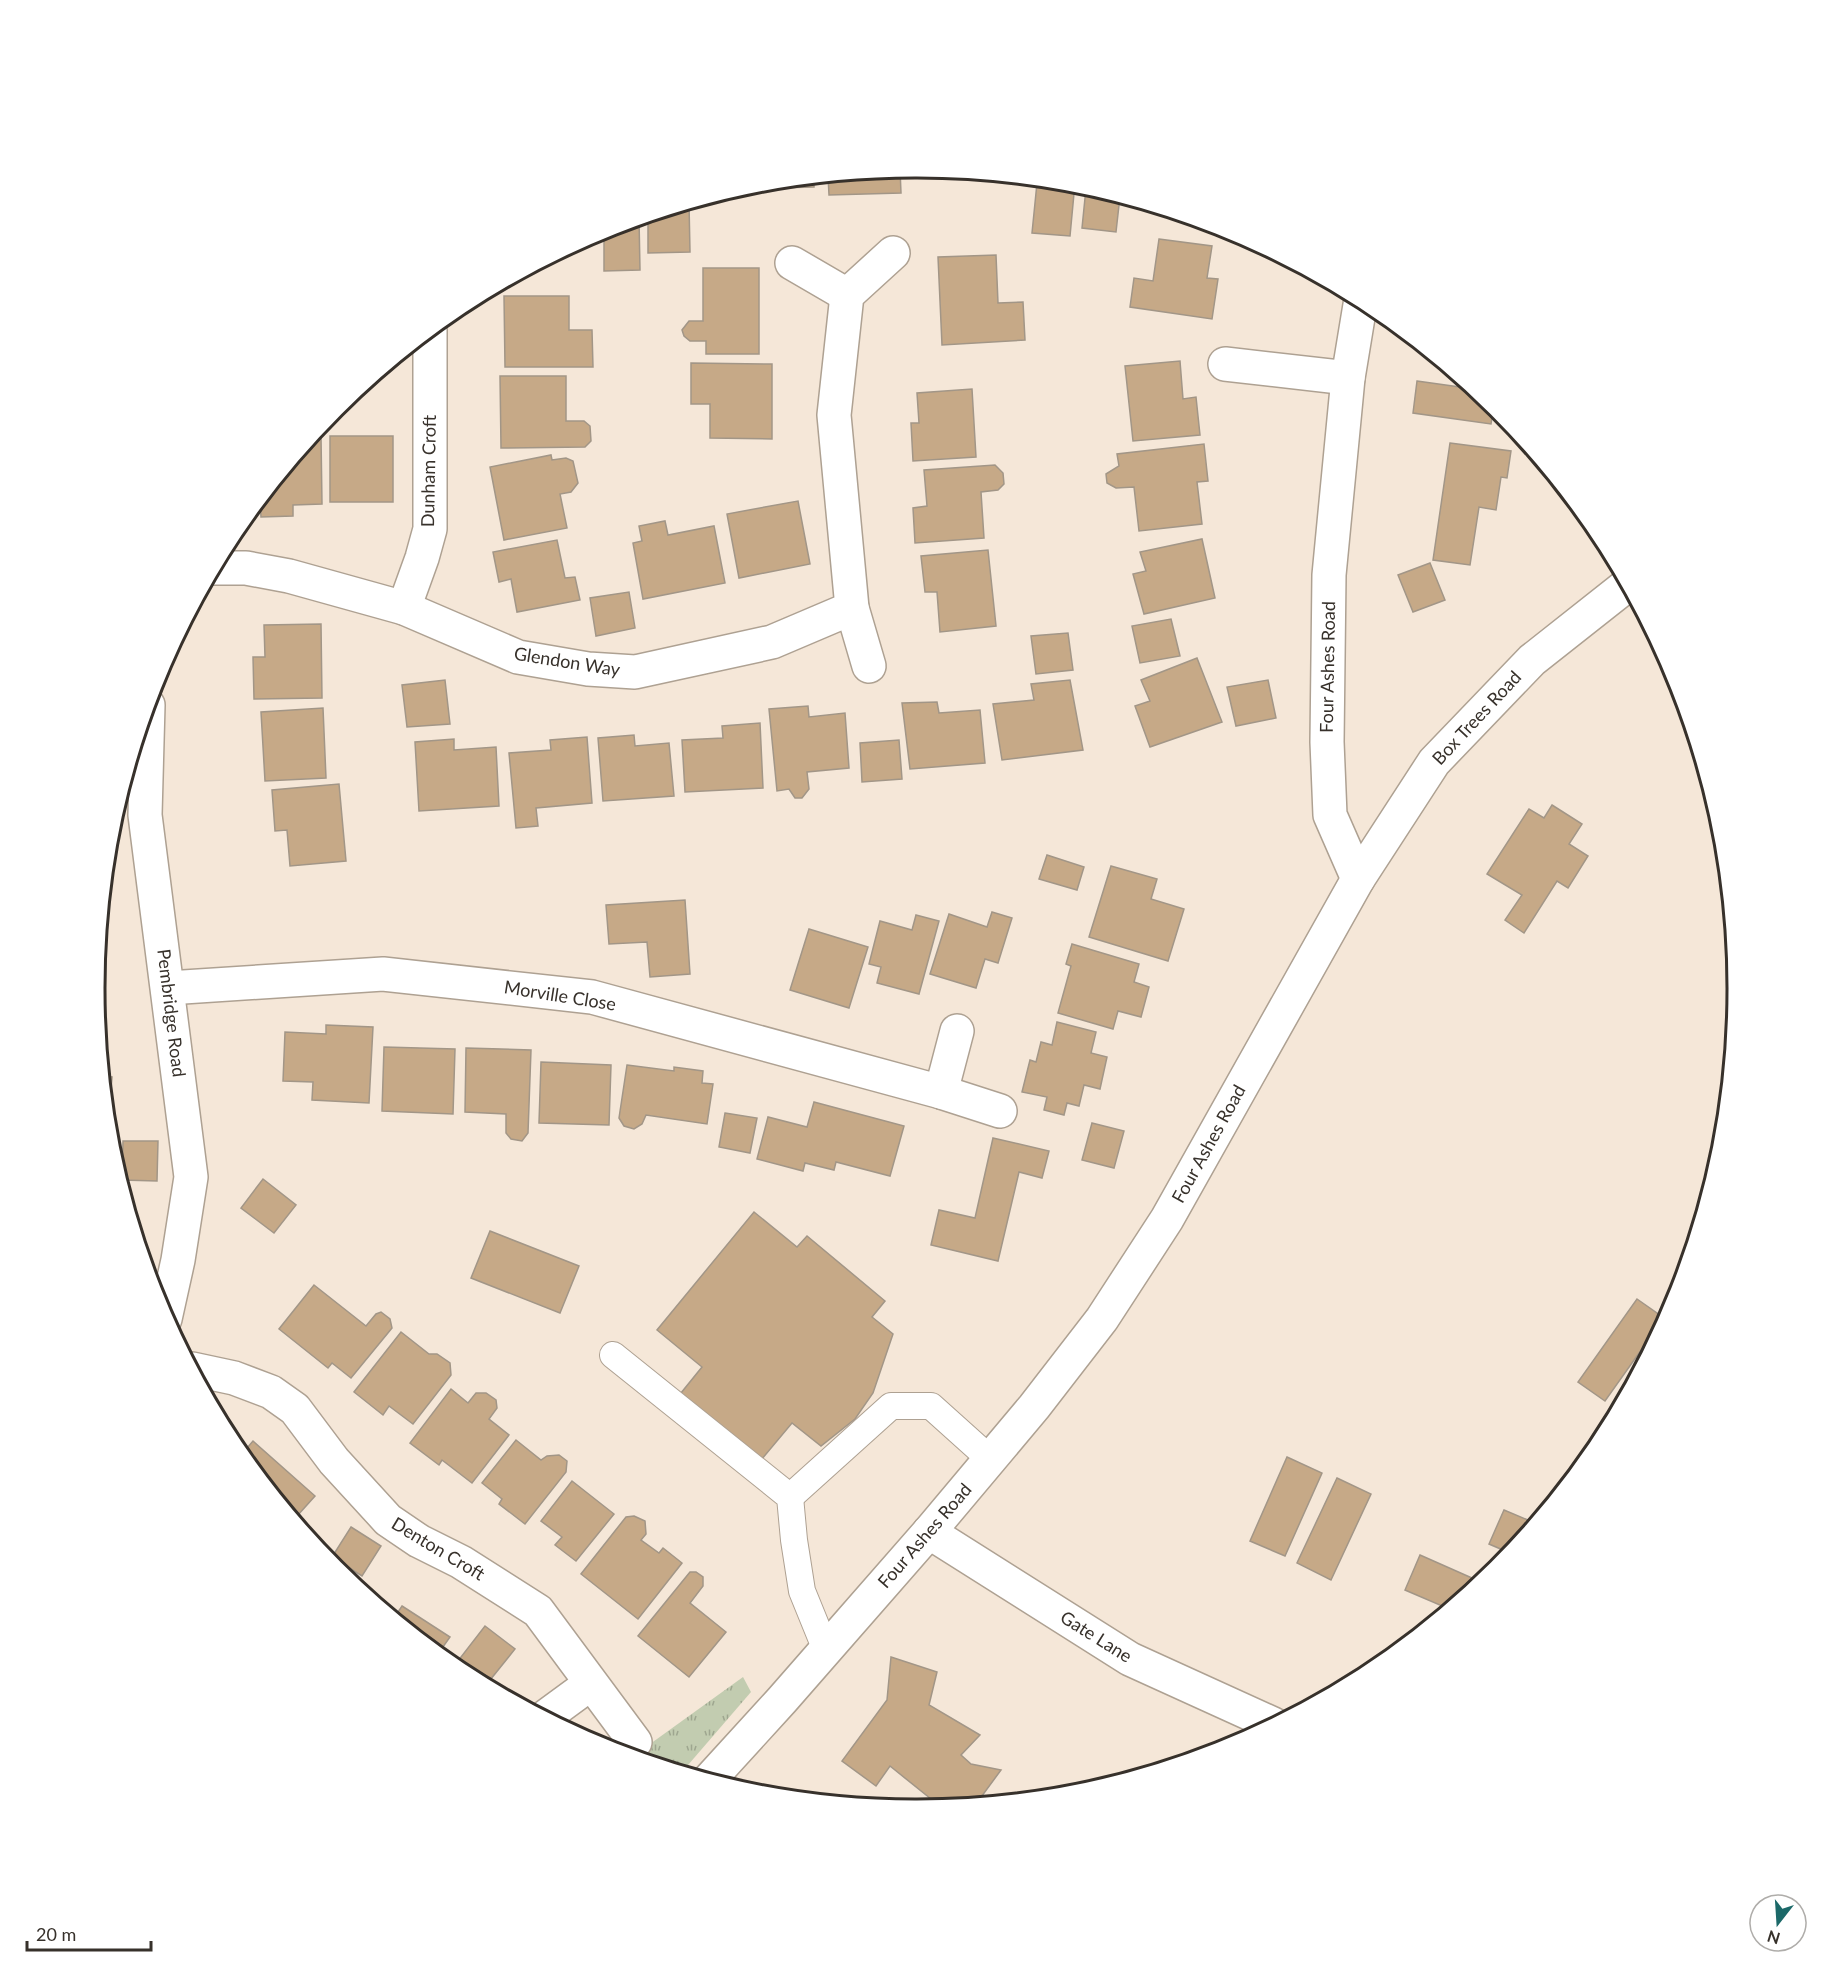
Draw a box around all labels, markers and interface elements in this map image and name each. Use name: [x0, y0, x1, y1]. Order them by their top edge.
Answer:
street label: Dunham Croft: [416, 414, 440, 527]
street label: Four Ashes Road: [1315, 601, 1339, 733]
street label: Glendon Way: [512, 642, 623, 680]
street label: Box Trees Road: [1427, 666, 1525, 769]
street label: Pembridge Road: [153, 948, 191, 1078]
street label: Morville Close: [503, 975, 618, 1015]
street label: Four Ashes Road: [1167, 1081, 1250, 1206]
street label: Four Ashes Road: [873, 1478, 976, 1592]
street label: Denton Croft: [388, 1512, 490, 1585]
street label: Gate Lane: [1057, 1606, 1136, 1667]
north arrow: [1748, 1893, 1808, 1953]
scale bar: [27, 1914, 152, 1952]
text: 20 m: [36, 1923, 76, 1945]
text: N: [1765, 1927, 1782, 1949]

